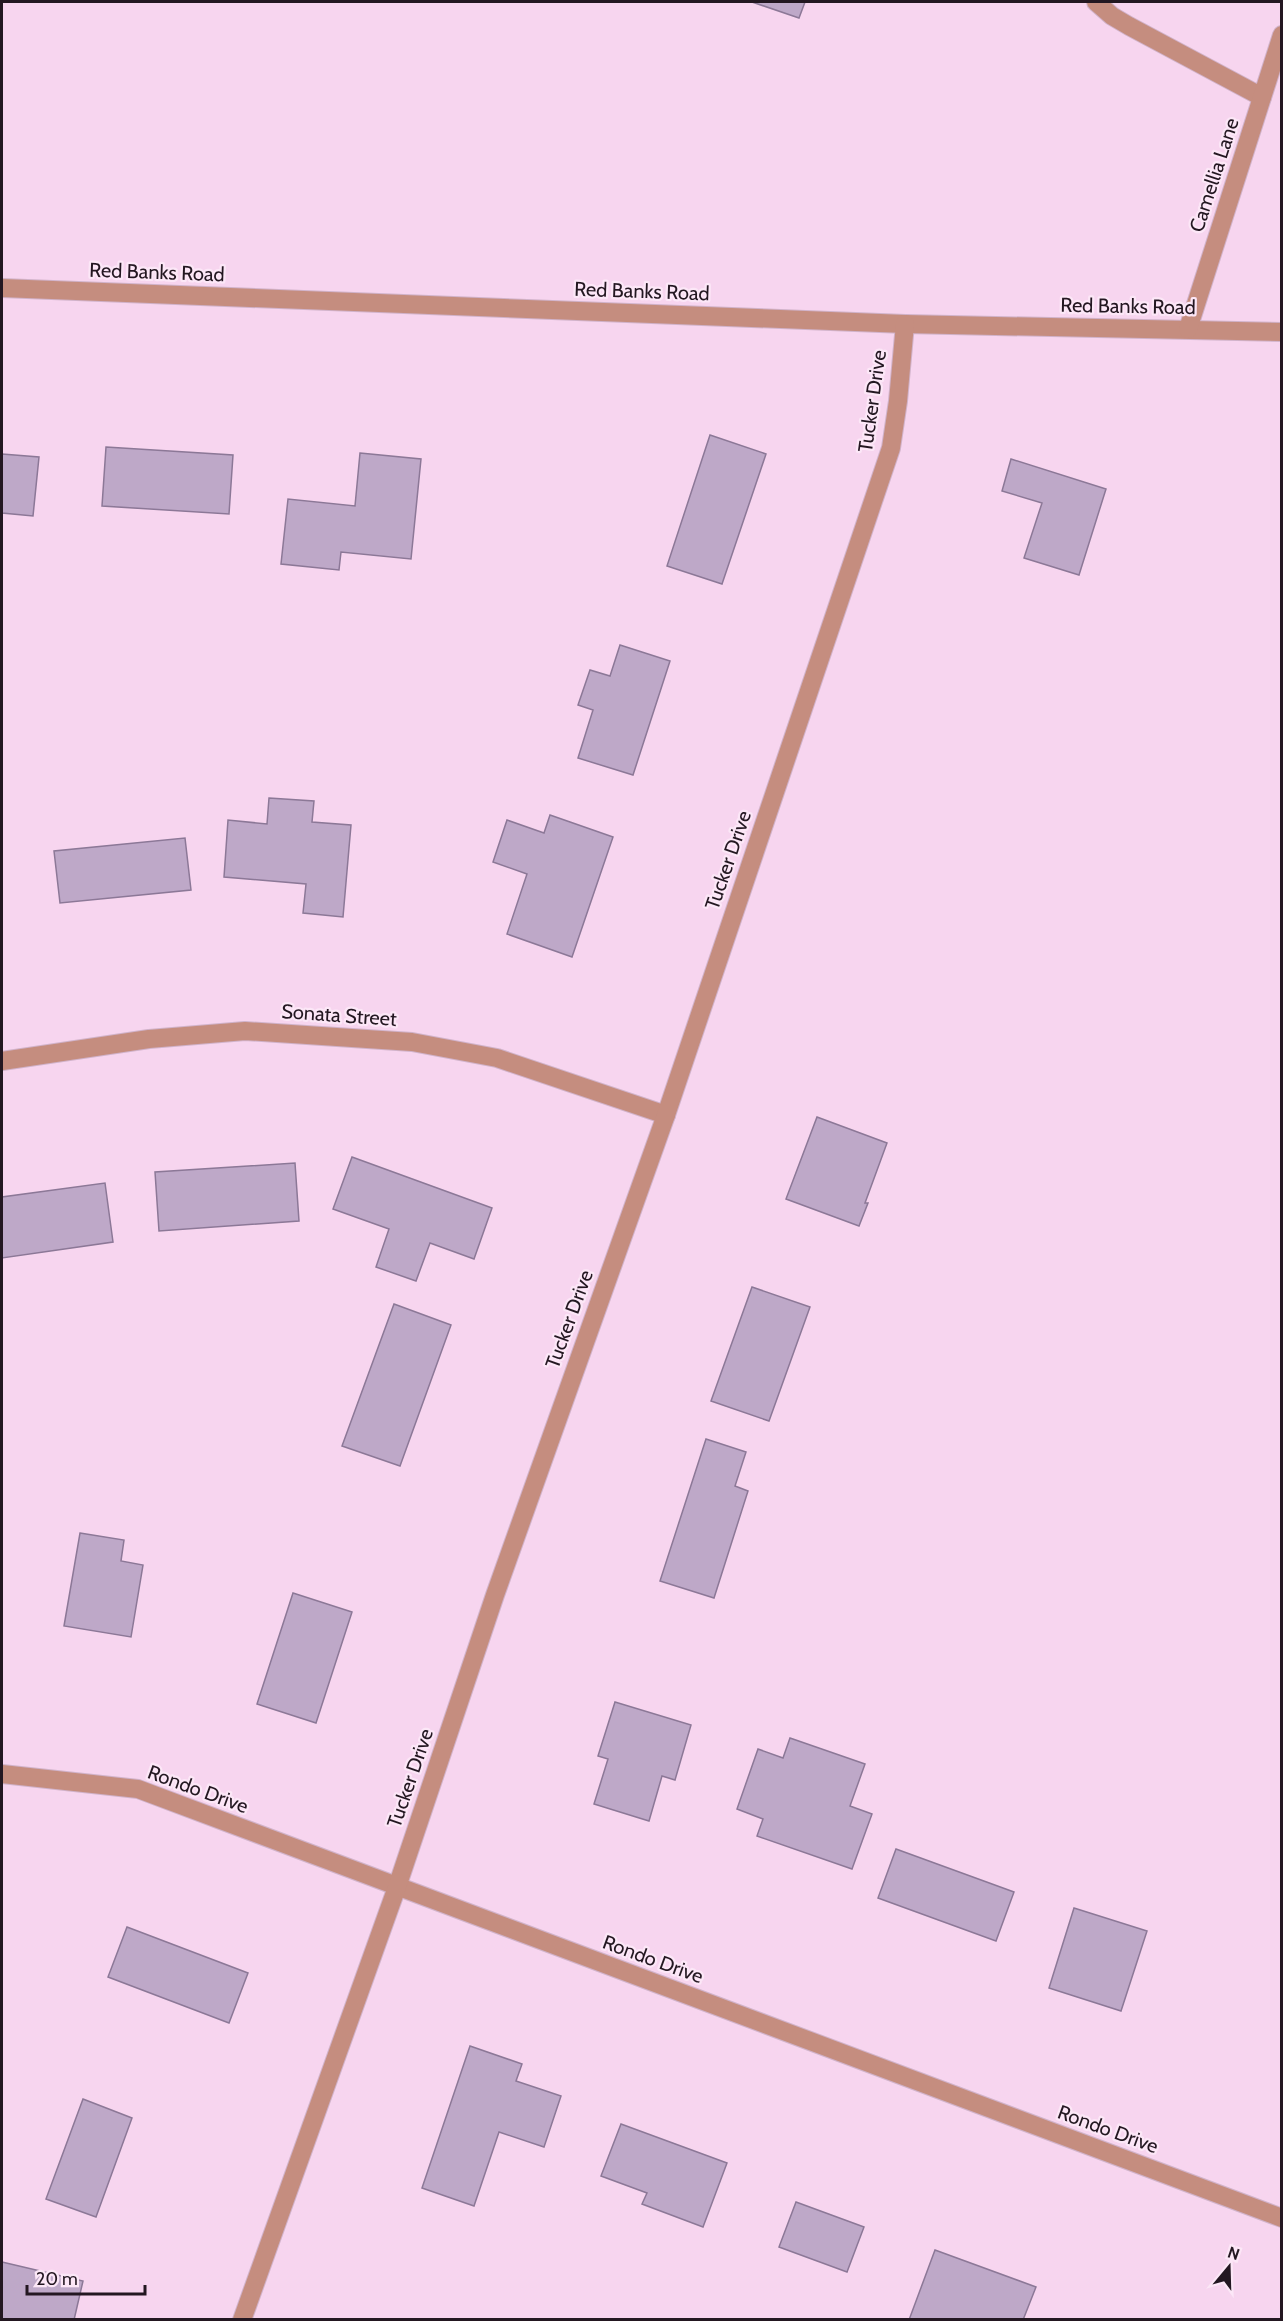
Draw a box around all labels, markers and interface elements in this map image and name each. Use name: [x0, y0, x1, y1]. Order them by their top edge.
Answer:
street label: Camellia Lane: [1184, 115, 1244, 235]
street label: Red Banks Road: [89, 258, 225, 286]
street label: Red Banks Road: [574, 277, 710, 305]
street label: Red Banks Road: [1060, 293, 1196, 319]
street label: Tucker Drive: [853, 348, 891, 454]
street label: Tucker Drive: [700, 807, 756, 913]
street label: Sonata Street: [281, 999, 398, 1031]
street label: Tucker Drive: [540, 1267, 598, 1371]
street label: Tucker Drive: [382, 1725, 438, 1831]
street label: Rondo Drive: [144, 1760, 252, 1818]
street label: Rondo Drive: [599, 1930, 707, 1988]
street label: Rondo Drive: [1054, 2100, 1162, 2158]
north arrow: [1199, 2237, 1259, 2297]
text: N: [1225, 2242, 1242, 2264]
scale bar: [27, 2258, 146, 2296]
text: 20 m: [36, 2268, 78, 2290]

